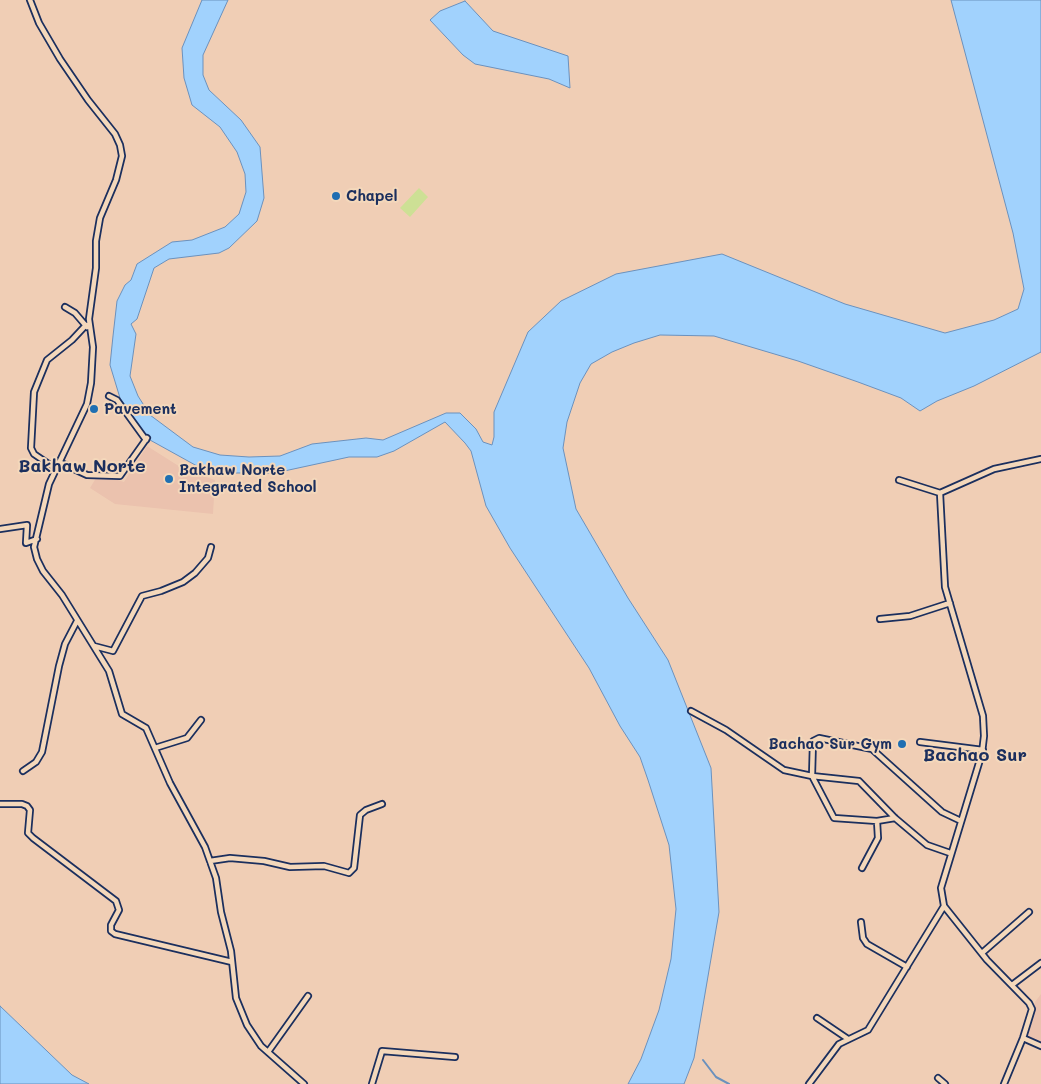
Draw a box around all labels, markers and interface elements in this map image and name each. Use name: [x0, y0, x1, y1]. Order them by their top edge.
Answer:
place label: Chapel: [346, 187, 397, 205]
marker: Chapel: [330, 190, 342, 202]
place label: Pavement: [104, 400, 177, 418]
marker: Pavement: [88, 403, 100, 415]
district label: Bakhaw Norte: [18, 455, 146, 477]
place label: Bakhaw Norte Integrated School: [179, 461, 317, 496]
marker: Bakhaw Norte Integrated School: [163, 473, 175, 485]
place label: Bachao Sur Gym: [768, 735, 892, 753]
marker: Bachao Sur Gym: [896, 738, 908, 750]
district label: Bachao Sur: [923, 744, 1027, 766]

